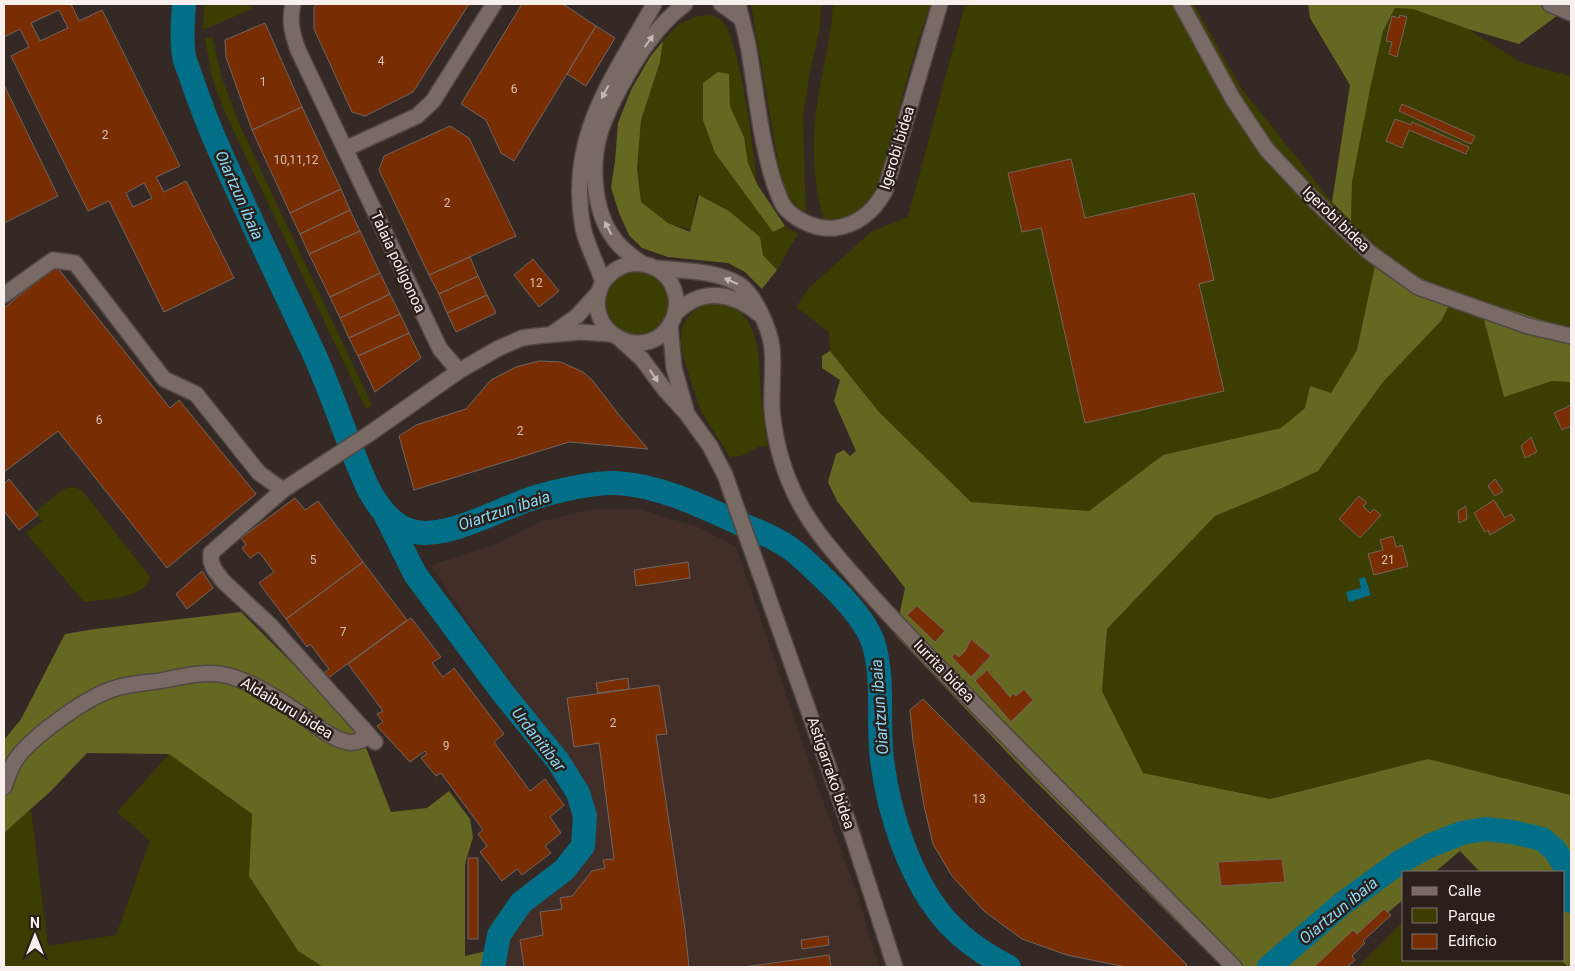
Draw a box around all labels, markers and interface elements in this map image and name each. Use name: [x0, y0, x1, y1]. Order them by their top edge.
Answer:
one-way arrow: [643, 35, 654, 48]
house number: 4: [378, 54, 385, 68]
house number: 1: [260, 75, 266, 89]
house number: 6: [511, 82, 518, 96]
one-way arrow: [601, 85, 609, 99]
street label: Igerobi bidea: [876, 104, 918, 192]
house number: 2: [102, 128, 109, 142]
water label: Oiartzun ibaia: [211, 148, 268, 243]
house number: 10,11,12: [273, 153, 319, 167]
street label: Igerobi bidea: [1299, 183, 1373, 255]
house number: 2: [444, 196, 451, 210]
street label: Talaia poligonoa: [367, 208, 429, 316]
one-way arrow: [604, 221, 612, 235]
house number: 12: [529, 276, 543, 290]
one-way arrow: [724, 277, 738, 285]
one-way arrow: [649, 369, 659, 382]
house number: 6: [96, 413, 103, 427]
house number: 2: [517, 424, 524, 438]
water label: Oiartzun ibaia: [456, 487, 553, 534]
house number: 5: [310, 553, 317, 567]
house number: 21: [1381, 553, 1395, 567]
house number: 7: [340, 625, 347, 639]
street label: Iurrita bidea: [910, 636, 978, 706]
water label: Oiartzun ibaia: [867, 659, 892, 755]
street label: Aldaiburu bidea: [238, 673, 336, 743]
water label: Urdanitibar: [508, 704, 570, 776]
street label: Astigarrako bidea: [803, 715, 859, 831]
house number: 2: [610, 716, 617, 730]
house number: 9: [443, 739, 449, 753]
house number: 13: [972, 792, 986, 806]
legend: [1402, 871, 1565, 961]
water label: Oiartzun ibaia: [1295, 873, 1381, 948]
text: Calle: [1448, 882, 1481, 900]
text: Parque: [1448, 907, 1495, 925]
north arrow: [10, 911, 60, 961]
text: N: [30, 915, 40, 931]
text: Edificio: [1448, 932, 1497, 950]

